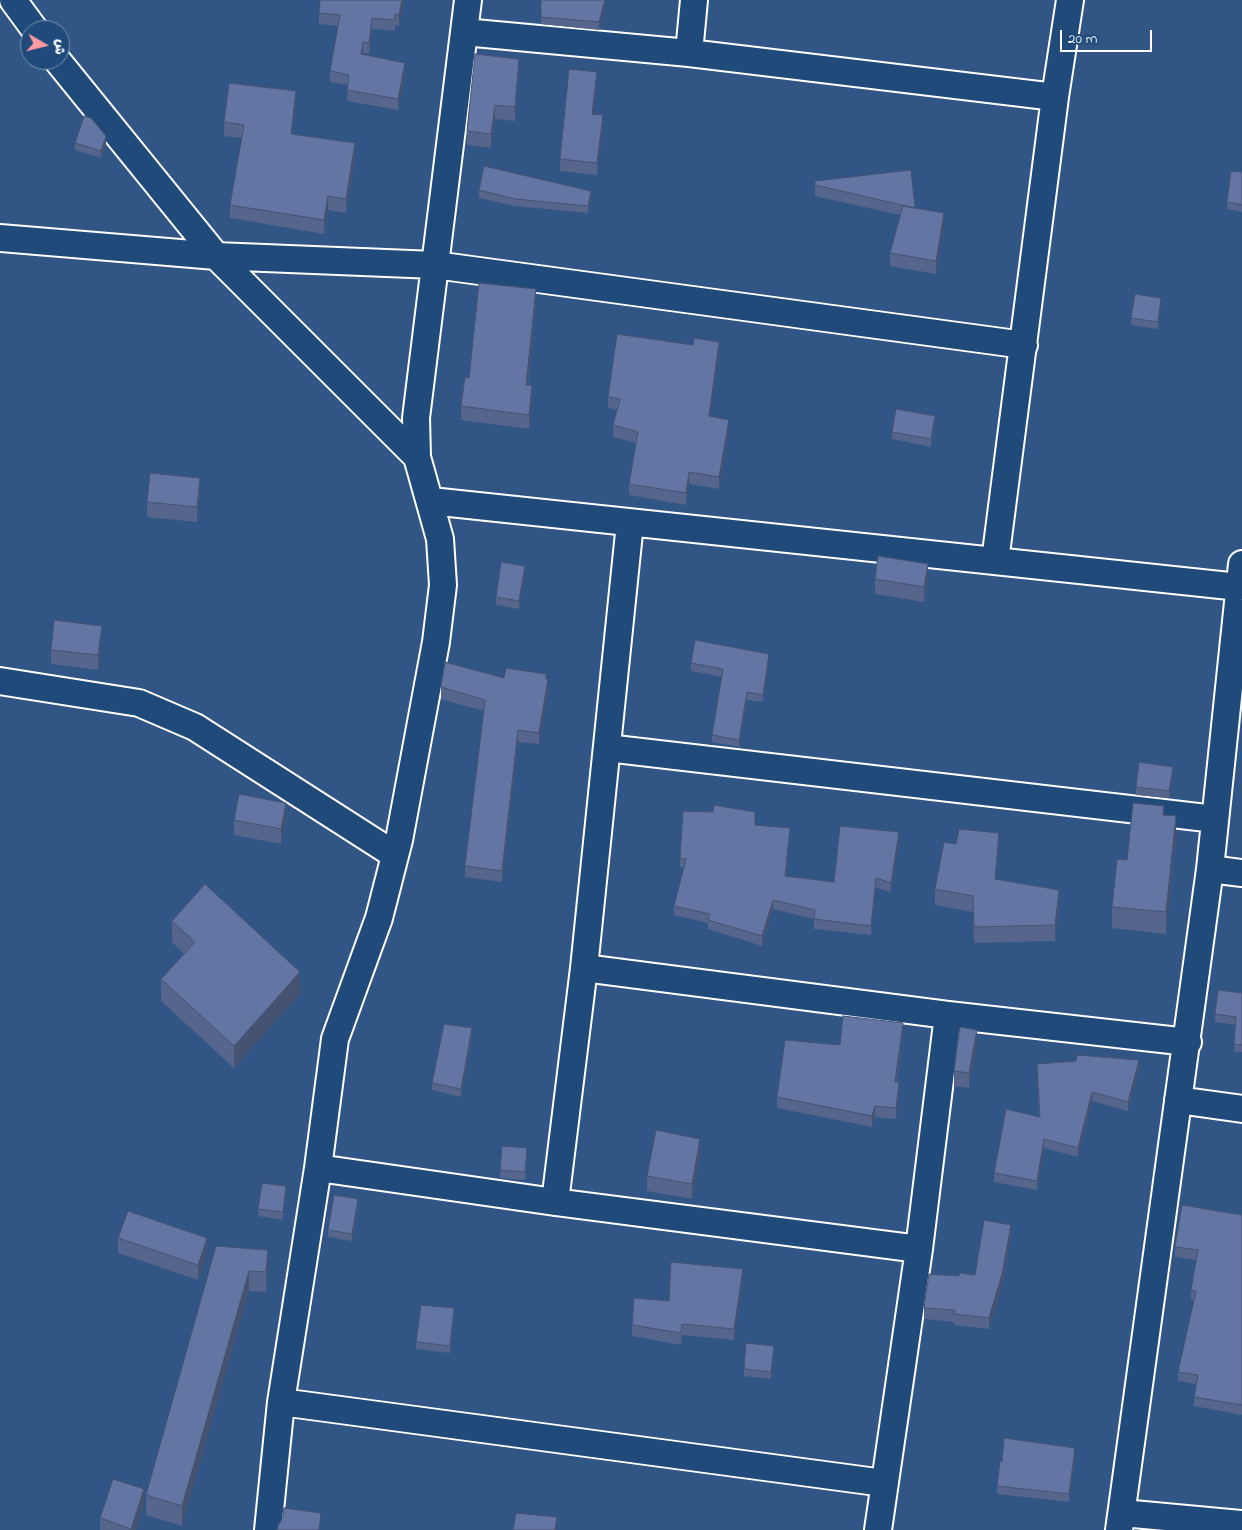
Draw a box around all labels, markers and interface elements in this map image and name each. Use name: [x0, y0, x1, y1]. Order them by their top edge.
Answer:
north arrow: [20, 20, 70, 70]
scale bar: [1062, 20, 1154, 52]
text: 20 m: [1068, 28, 1097, 50]
text: ش: [48, 38, 71, 56]

